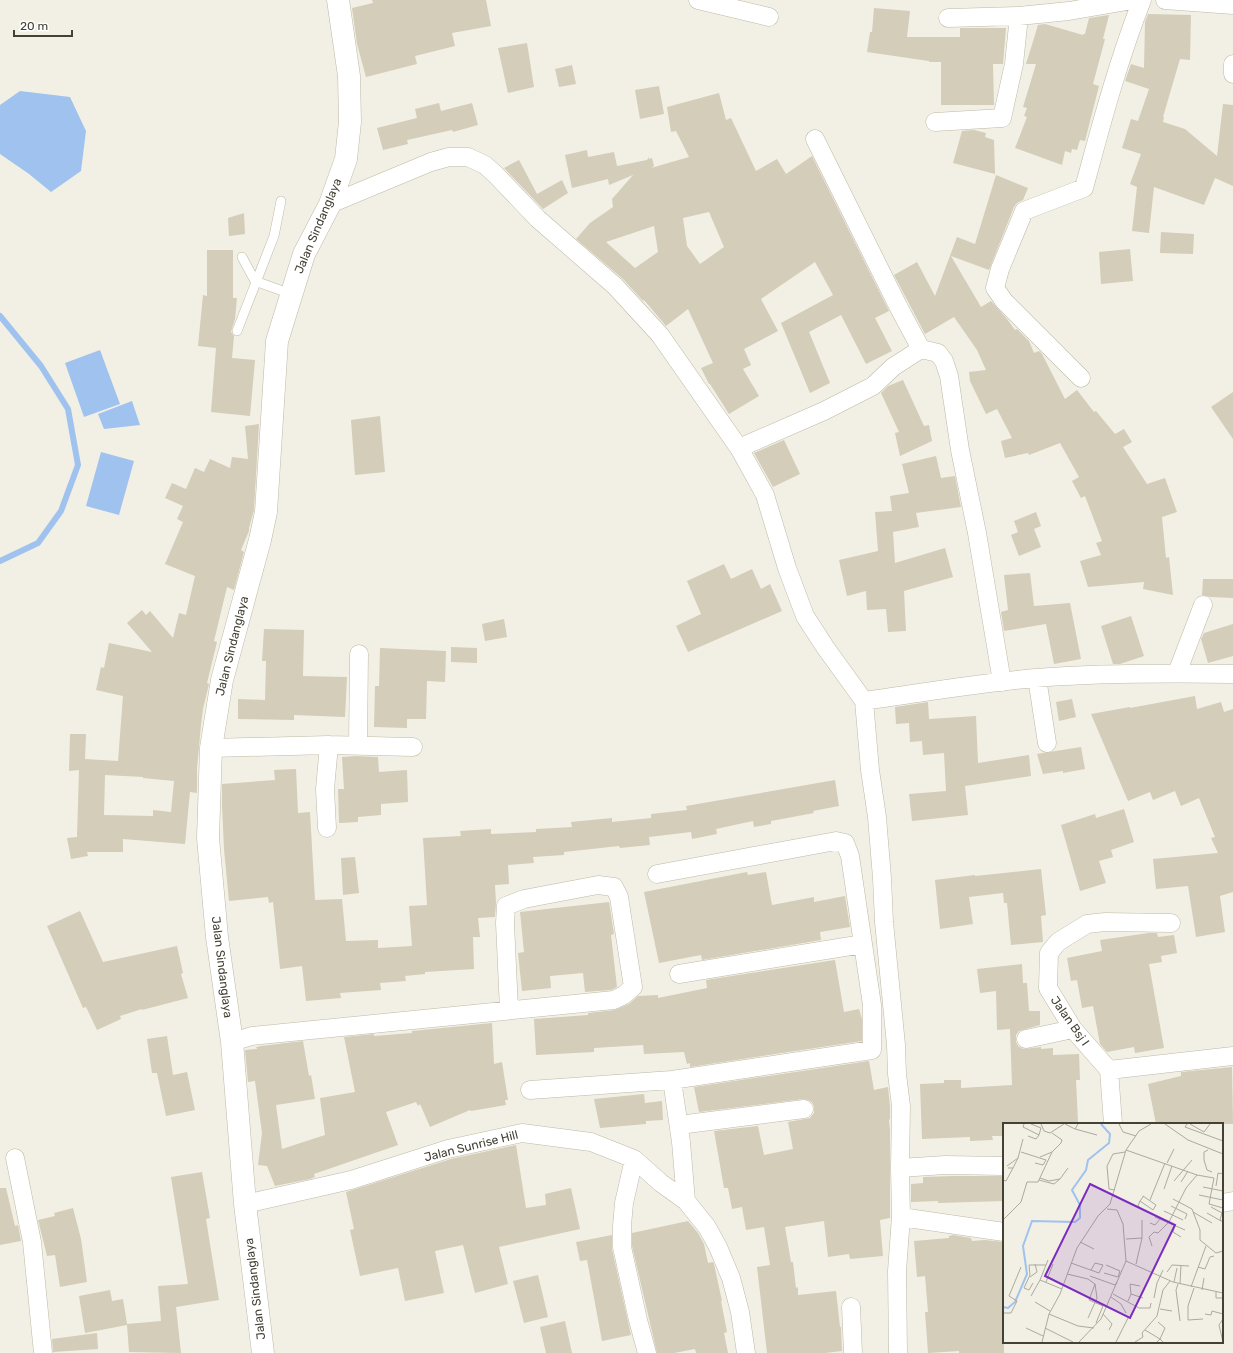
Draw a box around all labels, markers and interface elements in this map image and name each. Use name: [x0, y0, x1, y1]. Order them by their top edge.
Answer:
scale bar: [14, 12, 72, 38]
text: 20 m: [20, 19, 48, 33]
street label: Jalan Sindanglaya: [292, 176, 344, 276]
street label: Jalan Sindanglaya: [213, 595, 251, 697]
street label: Jalan Sindanglaya: [209, 915, 235, 1019]
street label: Jalan Bsj I: [1048, 993, 1092, 1049]
inset map: [1003, 1123, 1223, 1343]
street label: Jalan Sunrise Hill: [423, 1128, 520, 1164]
street label: Jalan Sindanglaya: [242, 1237, 268, 1341]

